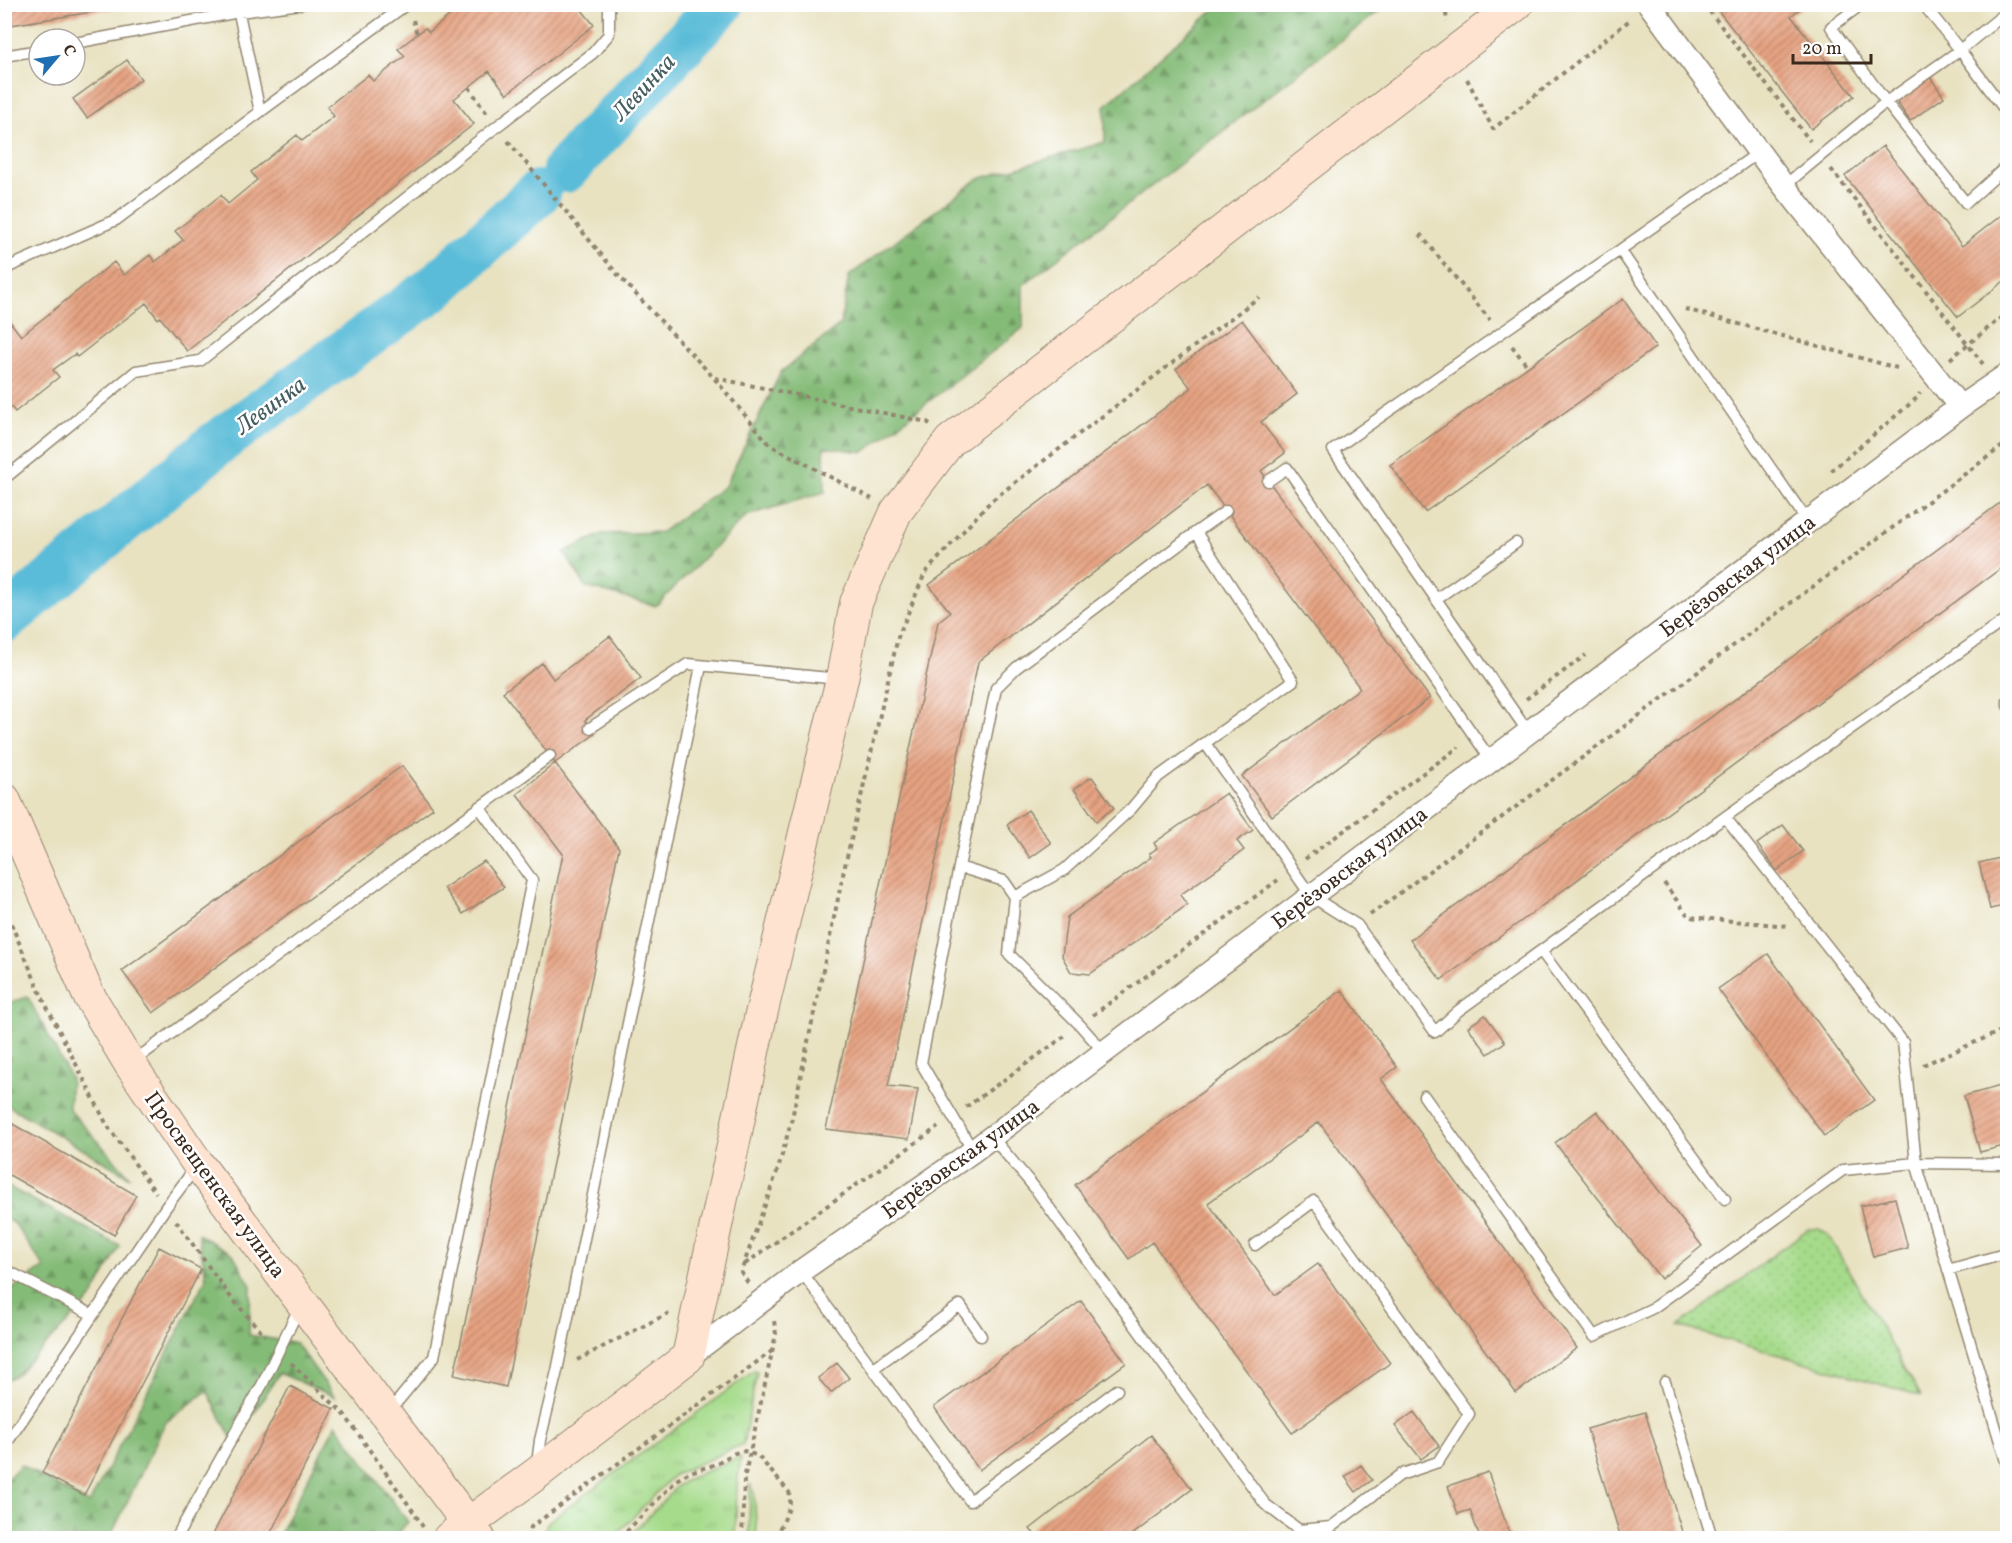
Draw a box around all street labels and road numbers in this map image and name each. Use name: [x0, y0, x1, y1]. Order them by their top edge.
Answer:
street label: Берёзовская улица: [1654, 508, 1823, 646]
street label: Берёзовская улица: [1266, 800, 1435, 938]
street label: Просвещенская улица: [136, 1086, 292, 1285]
street label: Берёзовская улица: [876, 1092, 1047, 1228]

